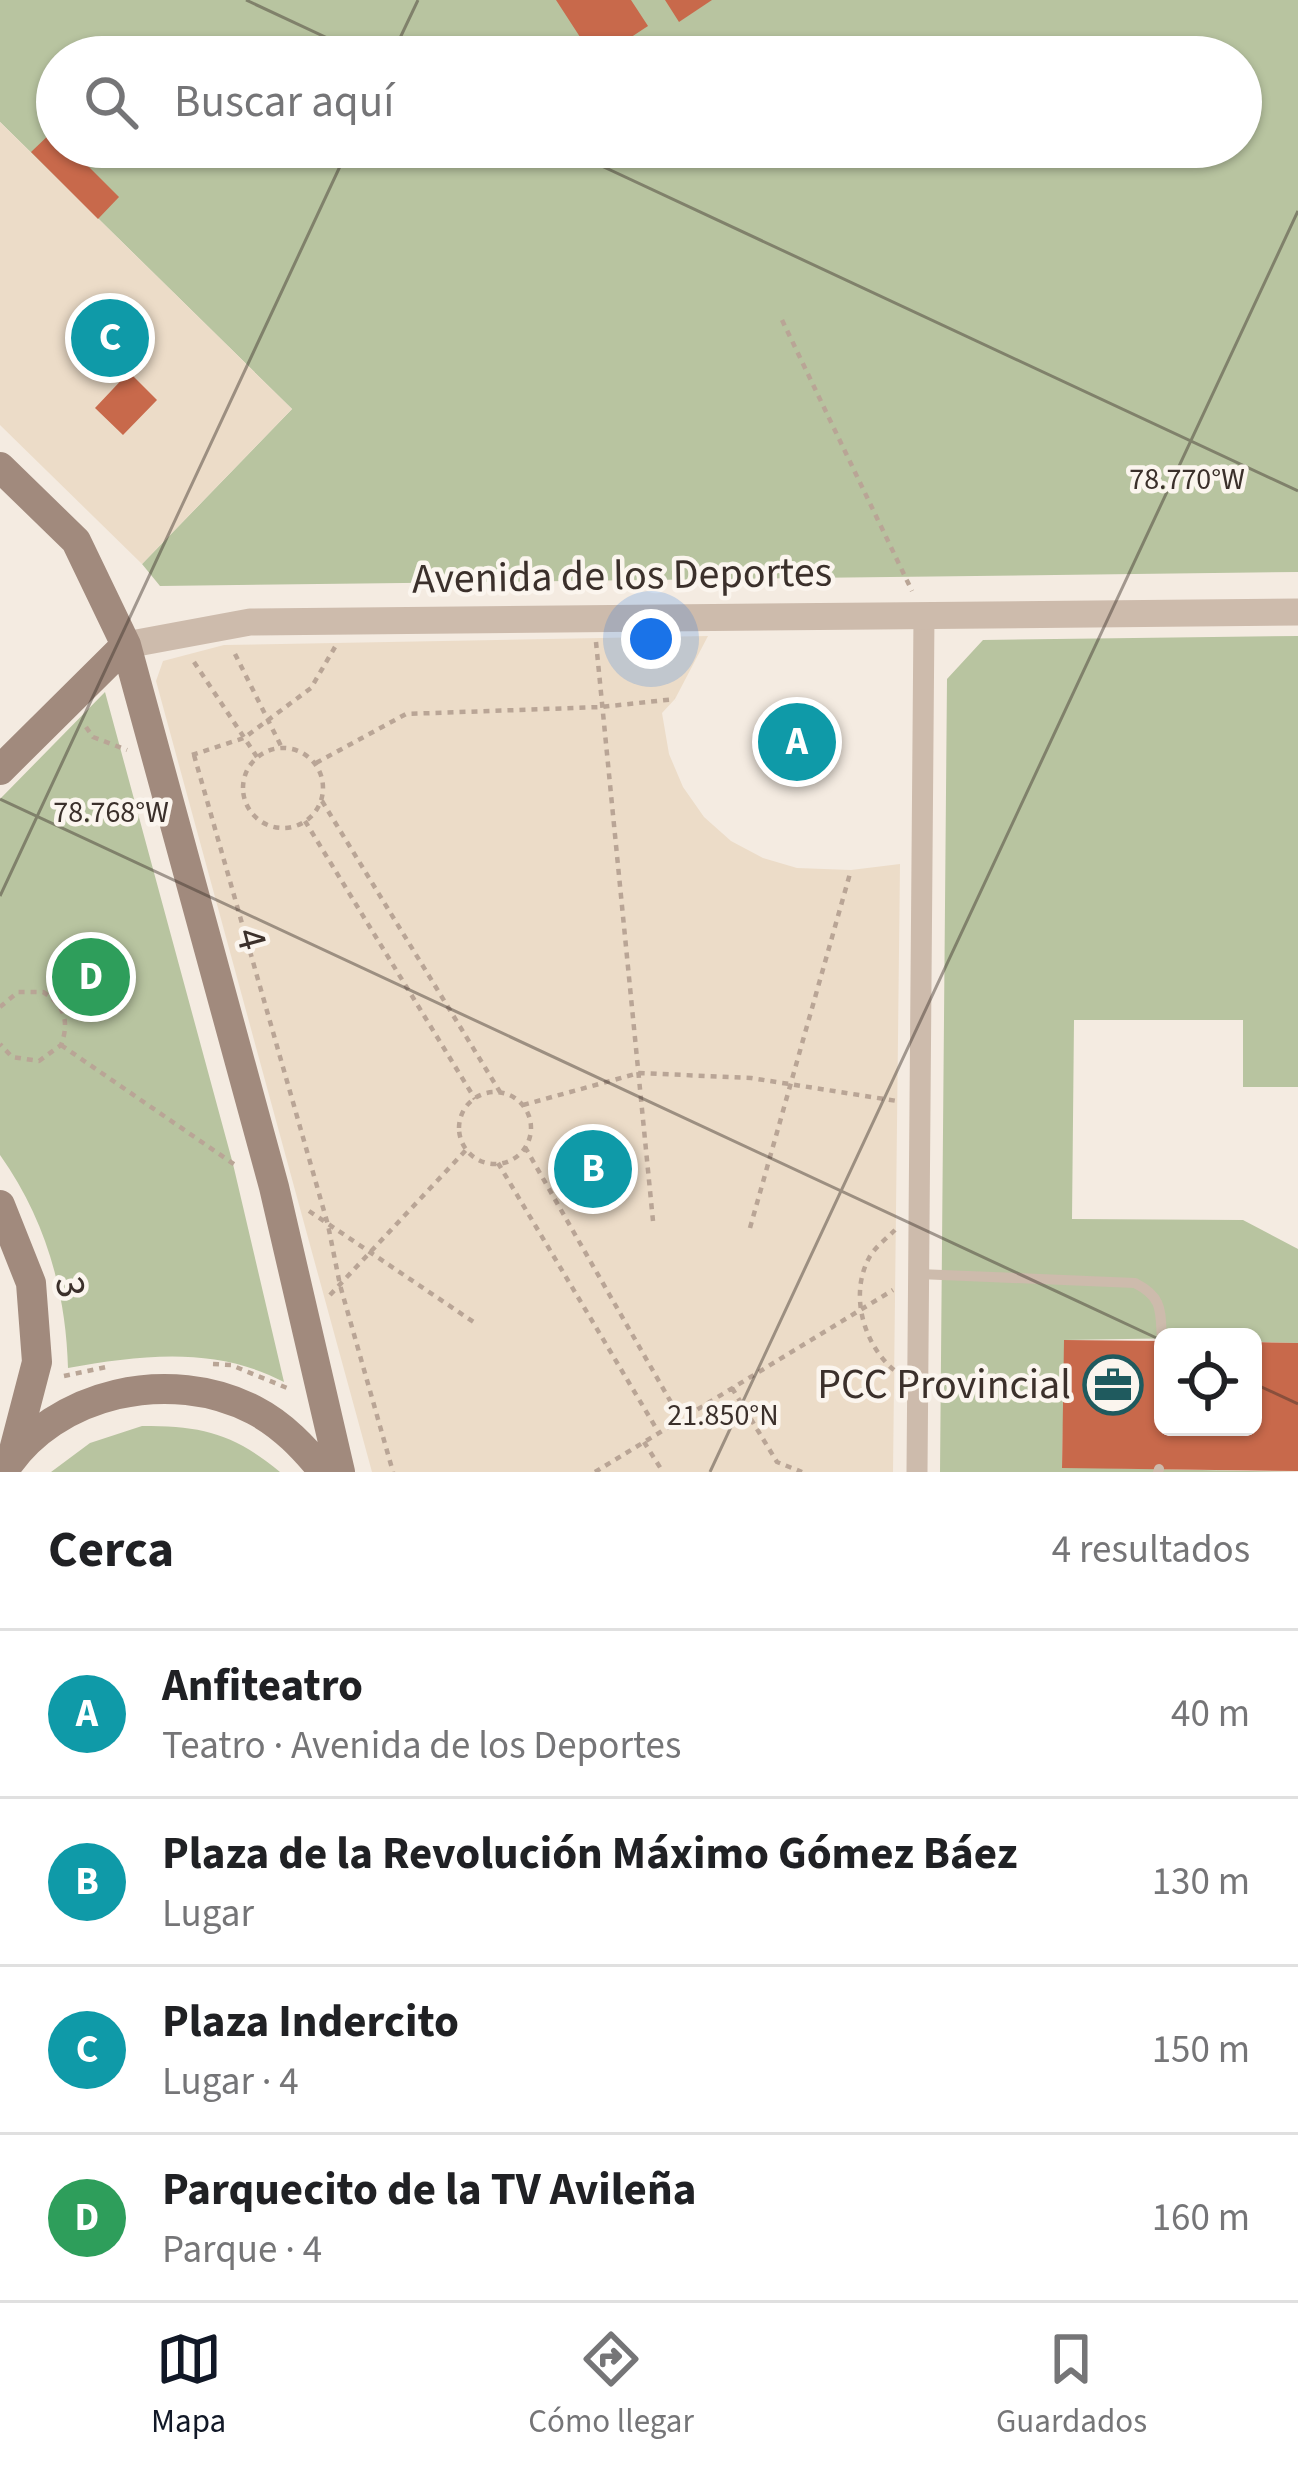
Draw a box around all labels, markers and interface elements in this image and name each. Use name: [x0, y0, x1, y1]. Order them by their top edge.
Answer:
search box: [36, 36, 1262, 168]
icon: search: [78, 69, 144, 135]
text: Buscar aquí: [174, 70, 394, 134]
pin: C: [71, 293, 149, 383]
text: 78.770°W: [1129, 458, 1245, 501]
street label: Avenida de los Deportes: [411, 542, 833, 610]
your location: [621, 609, 681, 669]
pin: A: [758, 697, 836, 787]
text: 78.768°W: [53, 791, 169, 834]
street label: 4: [219, 921, 283, 957]
pin: D: [52, 932, 130, 1022]
pin: B: [554, 1124, 632, 1214]
street label: 3: [39, 1272, 101, 1302]
map controls: [1154, 1328, 1262, 1436]
button: locate: [1154, 1328, 1262, 1436]
office icon: PCC Provincial: [1082, 1354, 1144, 1416]
place label: PCC Provincial: [817, 1355, 1071, 1415]
text: 21.850°N: [667, 1394, 779, 1437]
text: Cerca: [48, 1514, 174, 1586]
text: 4 resultados: [1052, 1522, 1250, 1578]
text: Anfiteatro: [162, 1654, 363, 1718]
text: A: [76, 1686, 98, 1742]
text: 40 m: [1171, 1686, 1250, 1742]
text: Teatro · Avenida de los Deportes: [162, 1718, 681, 1774]
text: Plaza de la Revolución Máximo Gómez Báez: [162, 1822, 1018, 1886]
text: B: [75, 1854, 99, 1910]
text: 130 m: [1152, 1854, 1250, 1910]
text: Lugar: [162, 1886, 254, 1942]
text: Plaza Indercito: [162, 1990, 459, 2054]
text: C: [76, 2022, 98, 2078]
text: 150 m: [1152, 2022, 1250, 2078]
text: Lugar · 4: [162, 2054, 299, 2110]
text: Parquecito de la TV Avileña: [162, 2158, 696, 2222]
text: D: [75, 2190, 99, 2246]
text: 160 m: [1152, 2190, 1250, 2246]
text: Parque · 4: [162, 2222, 322, 2278]
tab: Mapa: [151, 2326, 226, 2445]
tab: Cómo llegar: [528, 2326, 694, 2445]
tab: Guardados: [996, 2326, 1147, 2445]

